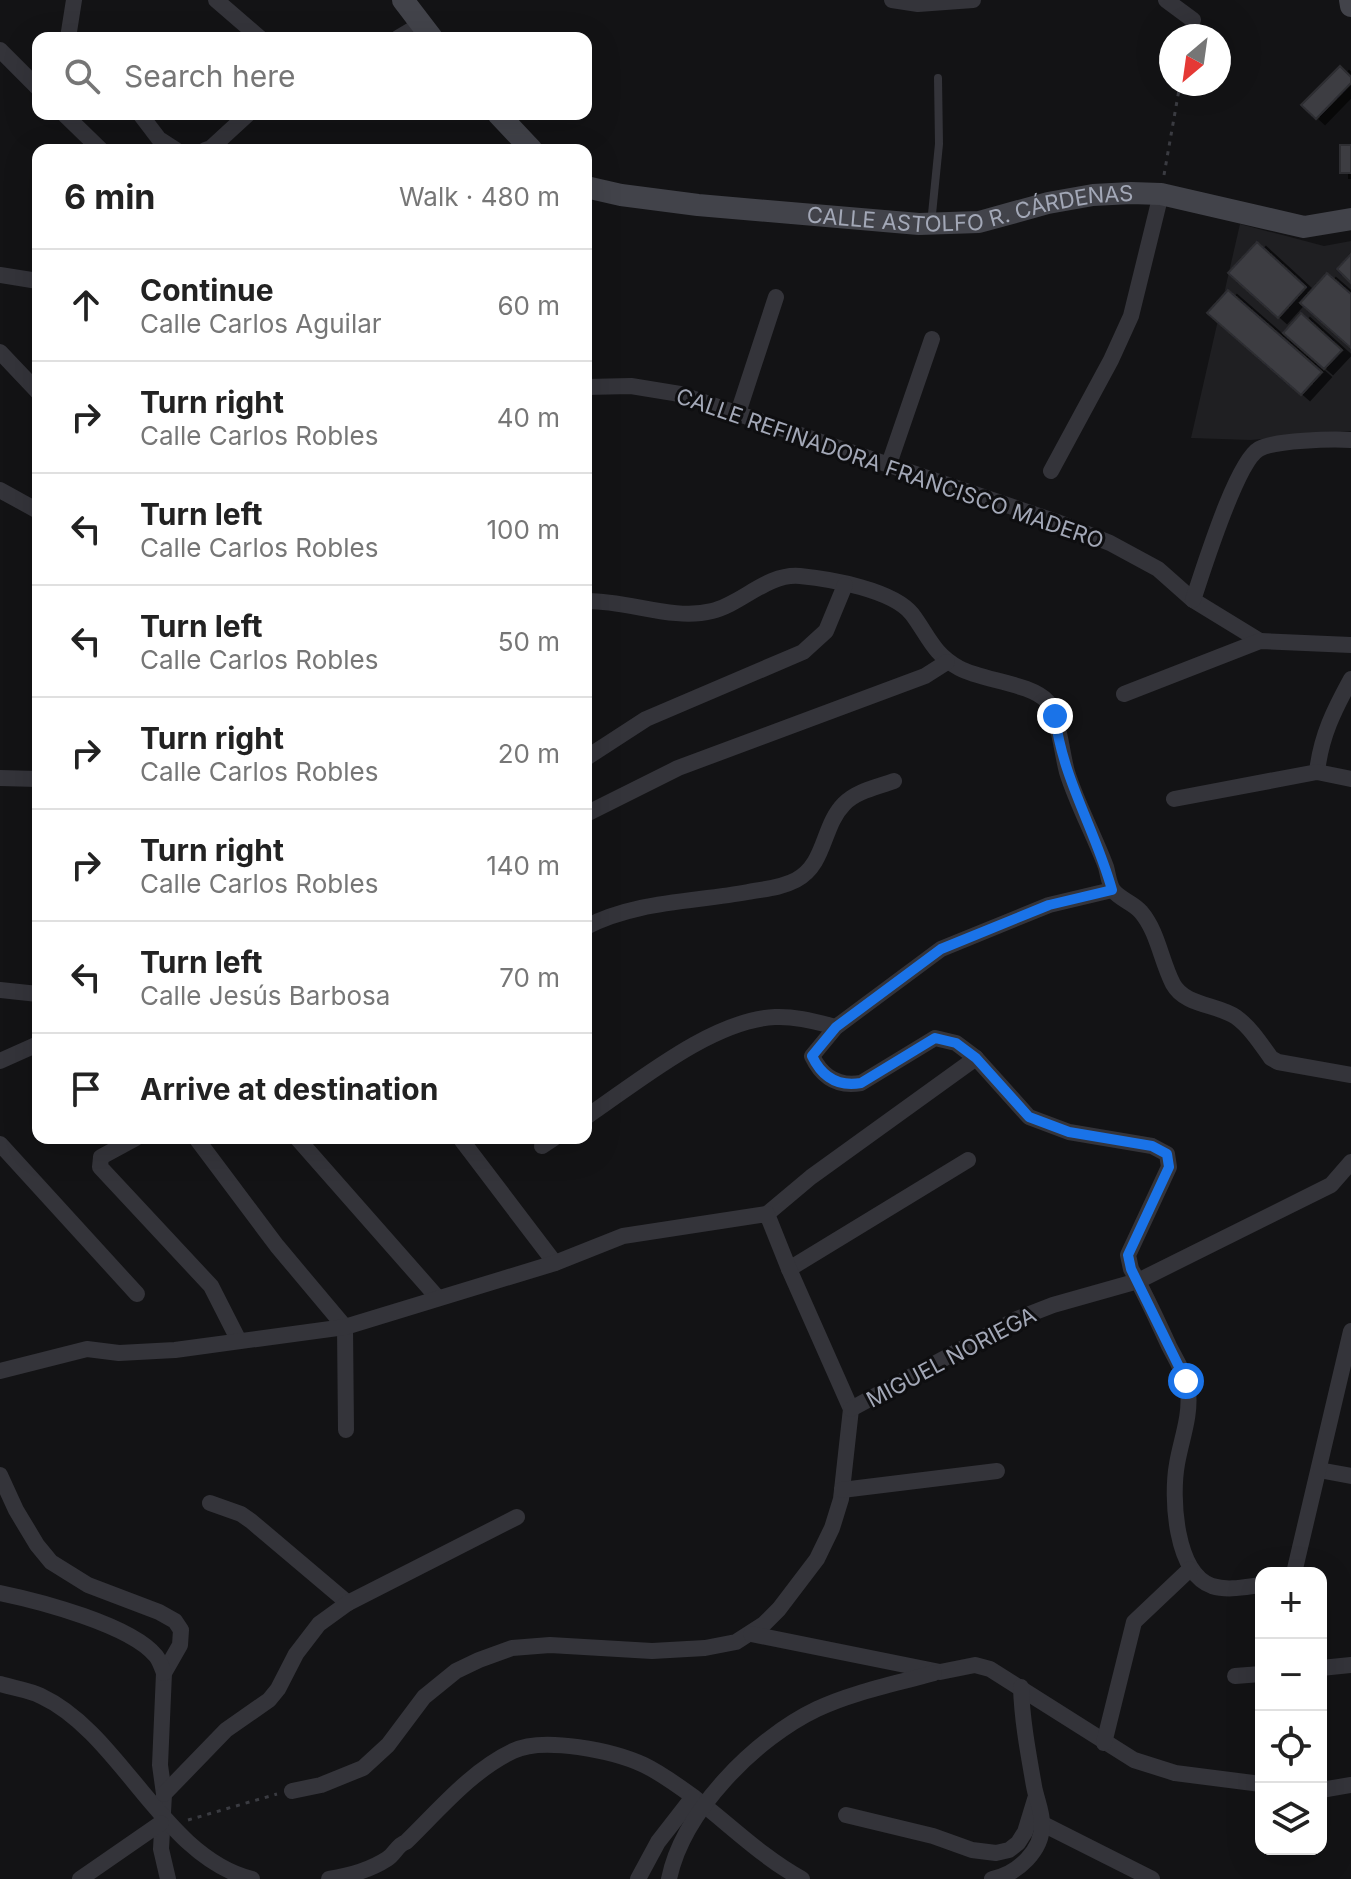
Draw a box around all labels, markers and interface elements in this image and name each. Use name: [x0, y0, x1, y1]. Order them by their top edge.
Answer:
north arrow: [1159, 24, 1231, 96]
search box: [32, 32, 592, 120]
icon: search: [60, 54, 104, 98]
text: Search here: [124, 58, 296, 94]
text: 6 min: [64, 176, 156, 217]
street label: CALLE ASTOLFO R. CÁRDENAS: [806, 180, 1134, 237]
text: Walk · 480 m: [399, 181, 560, 212]
text: Continue: [140, 272, 274, 308]
icon: ahead: [64, 283, 108, 327]
text: 60 m: [497, 290, 560, 321]
text: Calle Carlos Aguilar: [140, 308, 382, 339]
street label: CALLE REFINADORA FRANCISCO MADERO: [673, 382, 1107, 554]
text: Turn right: [140, 384, 284, 420]
icon: right: [64, 395, 108, 439]
text: 40 m: [497, 402, 560, 433]
text: Calle Carlos Robles: [140, 420, 378, 451]
text: Turn left: [140, 496, 262, 532]
icon: left: [64, 507, 108, 551]
text: 100 m: [487, 514, 560, 545]
text: Calle Carlos Robles: [140, 532, 378, 563]
text: Turn left: [140, 608, 262, 644]
icon: left: [64, 619, 108, 663]
text: 50 m: [498, 626, 560, 657]
text: Calle Carlos Robles: [140, 644, 378, 675]
route end: [1037, 698, 1073, 734]
text: Turn right: [140, 720, 284, 756]
icon: right: [64, 731, 108, 775]
text: 20 m: [498, 738, 560, 769]
text: Calle Carlos Robles: [140, 756, 378, 787]
text: Turn right: [140, 832, 284, 868]
icon: right: [64, 843, 108, 887]
text: 140 m: [486, 850, 560, 881]
text: Calle Carlos Robles: [140, 868, 378, 899]
text: Turn left: [140, 944, 262, 980]
icon: left: [64, 955, 108, 999]
text: 70 m: [499, 962, 560, 993]
text: Calle Jesús Barbosa: [140, 980, 390, 1011]
icon: arrive: [64, 1067, 108, 1111]
text: Arrive at destination: [140, 1071, 438, 1107]
street label: MIGUEL NORIEGA: [862, 1301, 1040, 1413]
route start: [1168, 1363, 1204, 1399]
map controls: [1255, 1567, 1327, 1855]
button: +: [1255, 1567, 1327, 1639]
button: −: [1255, 1639, 1327, 1711]
button: locate: [1255, 1711, 1327, 1783]
button: layers: [1255, 1783, 1327, 1855]

